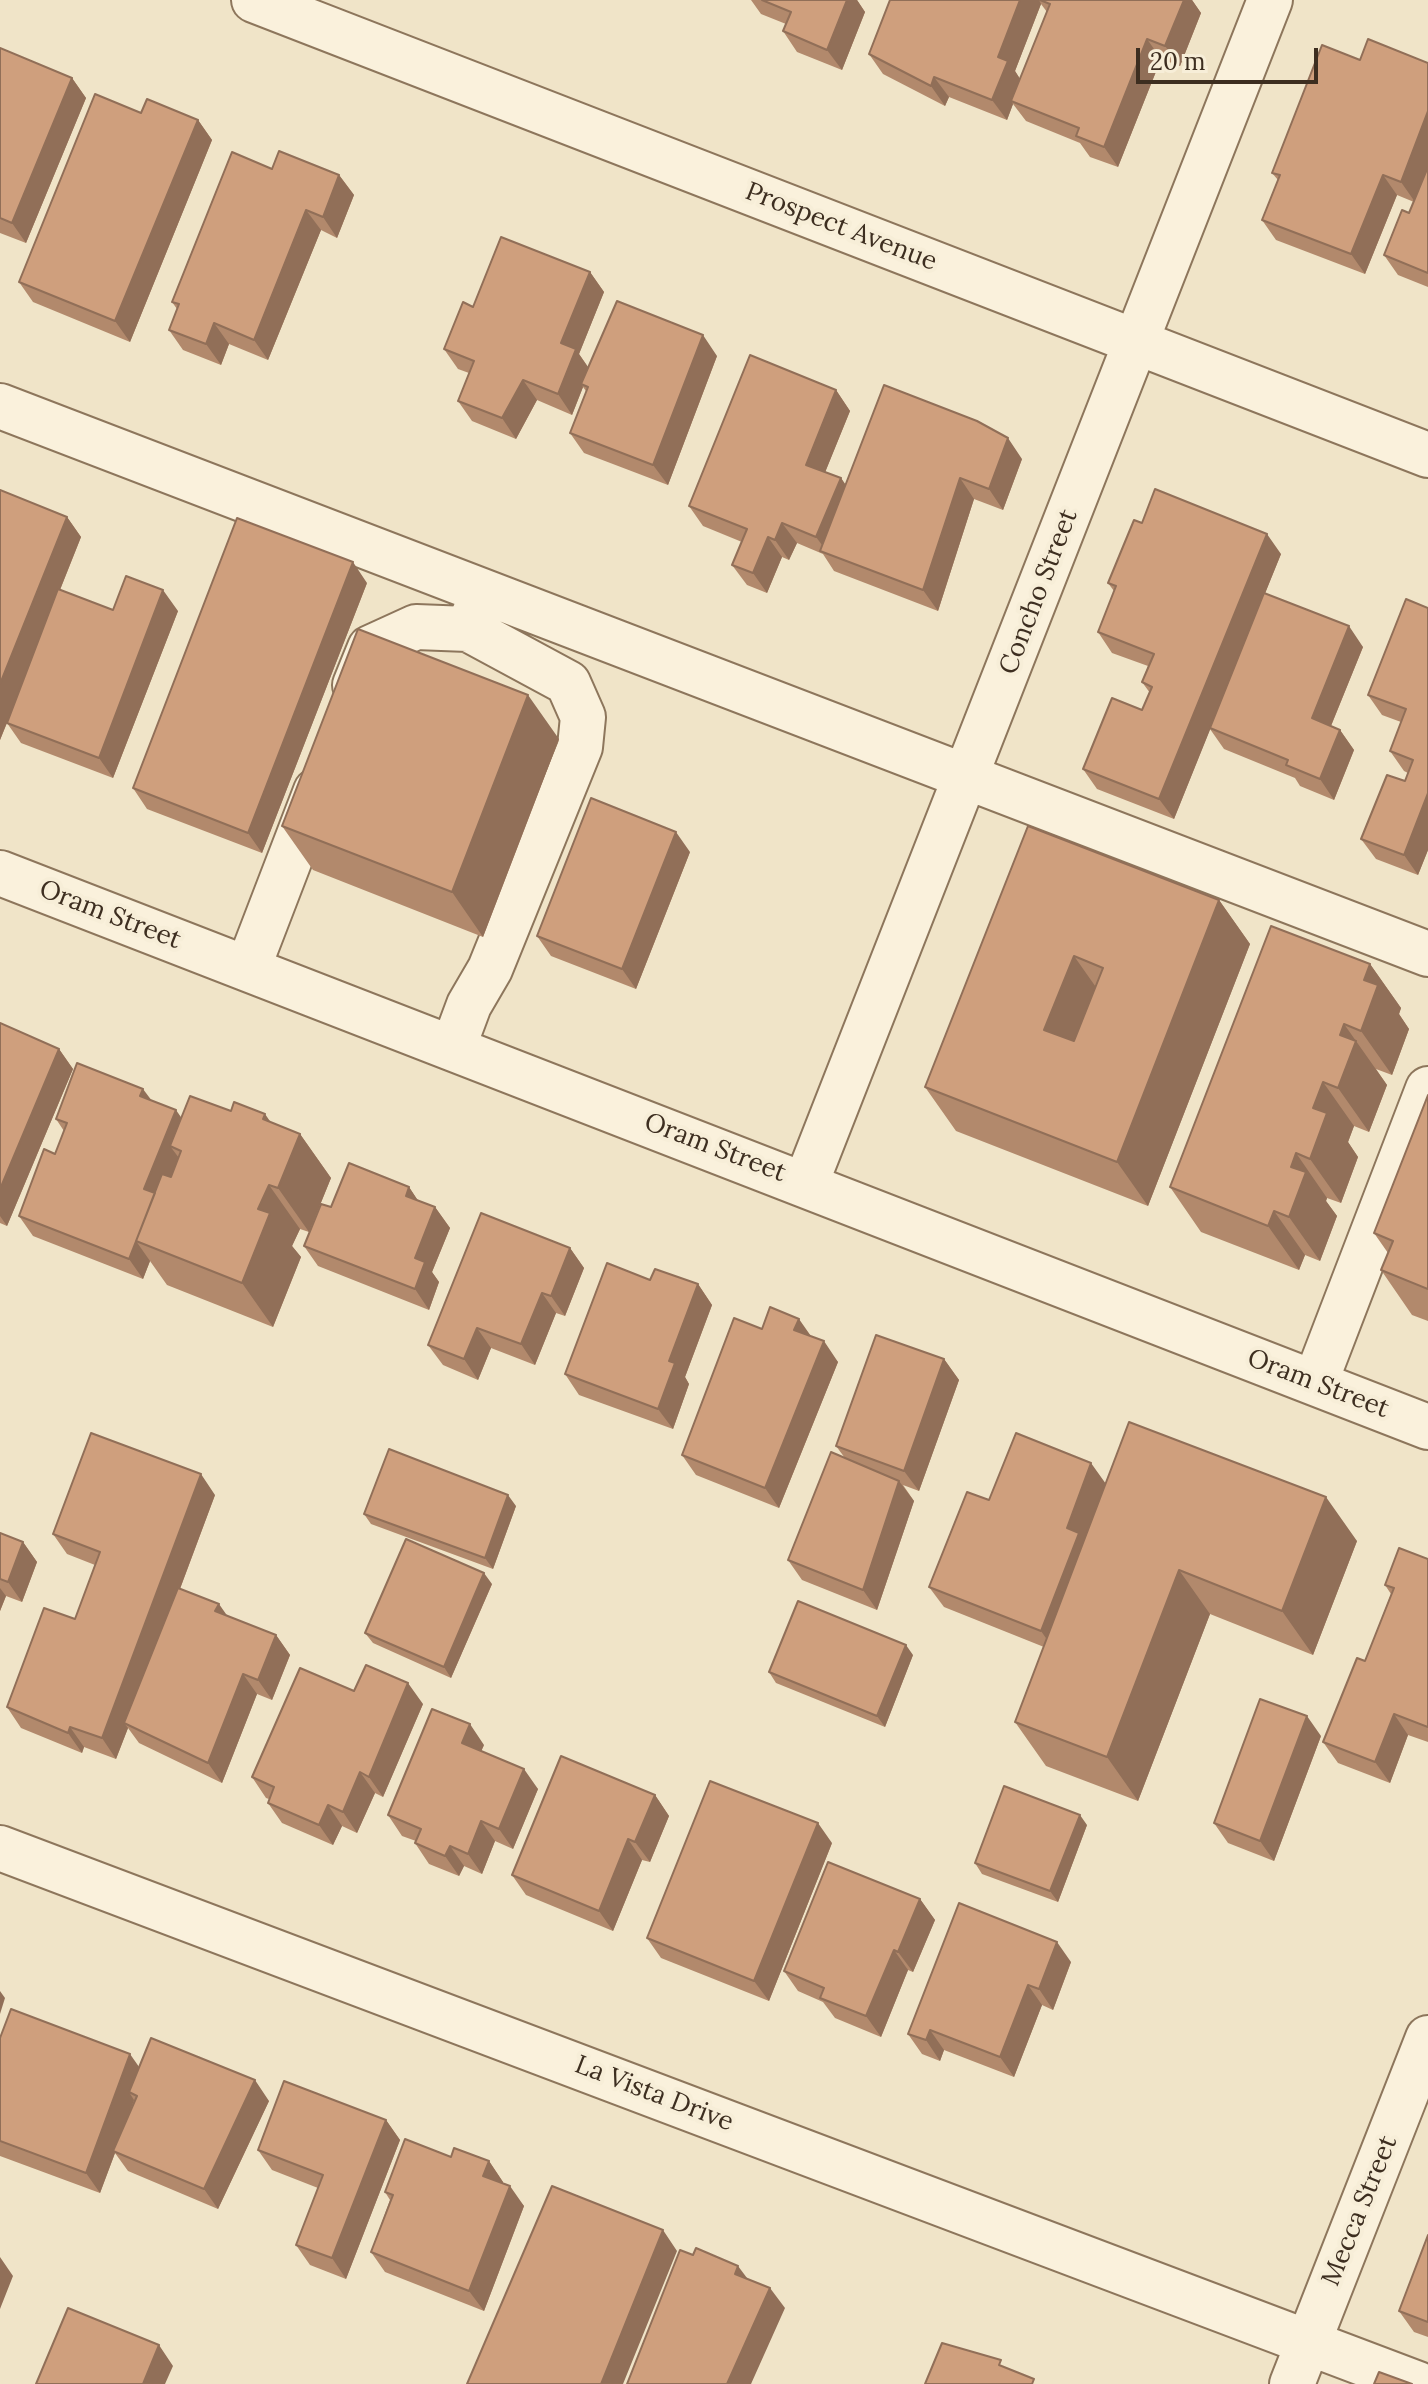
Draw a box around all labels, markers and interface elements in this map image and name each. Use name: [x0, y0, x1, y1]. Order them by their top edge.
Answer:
scale bar: [1140, 32, 1322, 82]
text: 20 m: [1150, 46, 1206, 77]
street label: Prospect Avenue: [741, 176, 941, 278]
street label: Concho Street: [993, 505, 1085, 679]
street label: Oram Street: [35, 874, 185, 956]
street label: Oram Street: [640, 1107, 790, 1189]
street label: Oram Street: [1243, 1343, 1393, 1425]
street label: La Vista Drive: [570, 2049, 738, 2139]
street label: Mecca Street: [1316, 2131, 1404, 2291]

